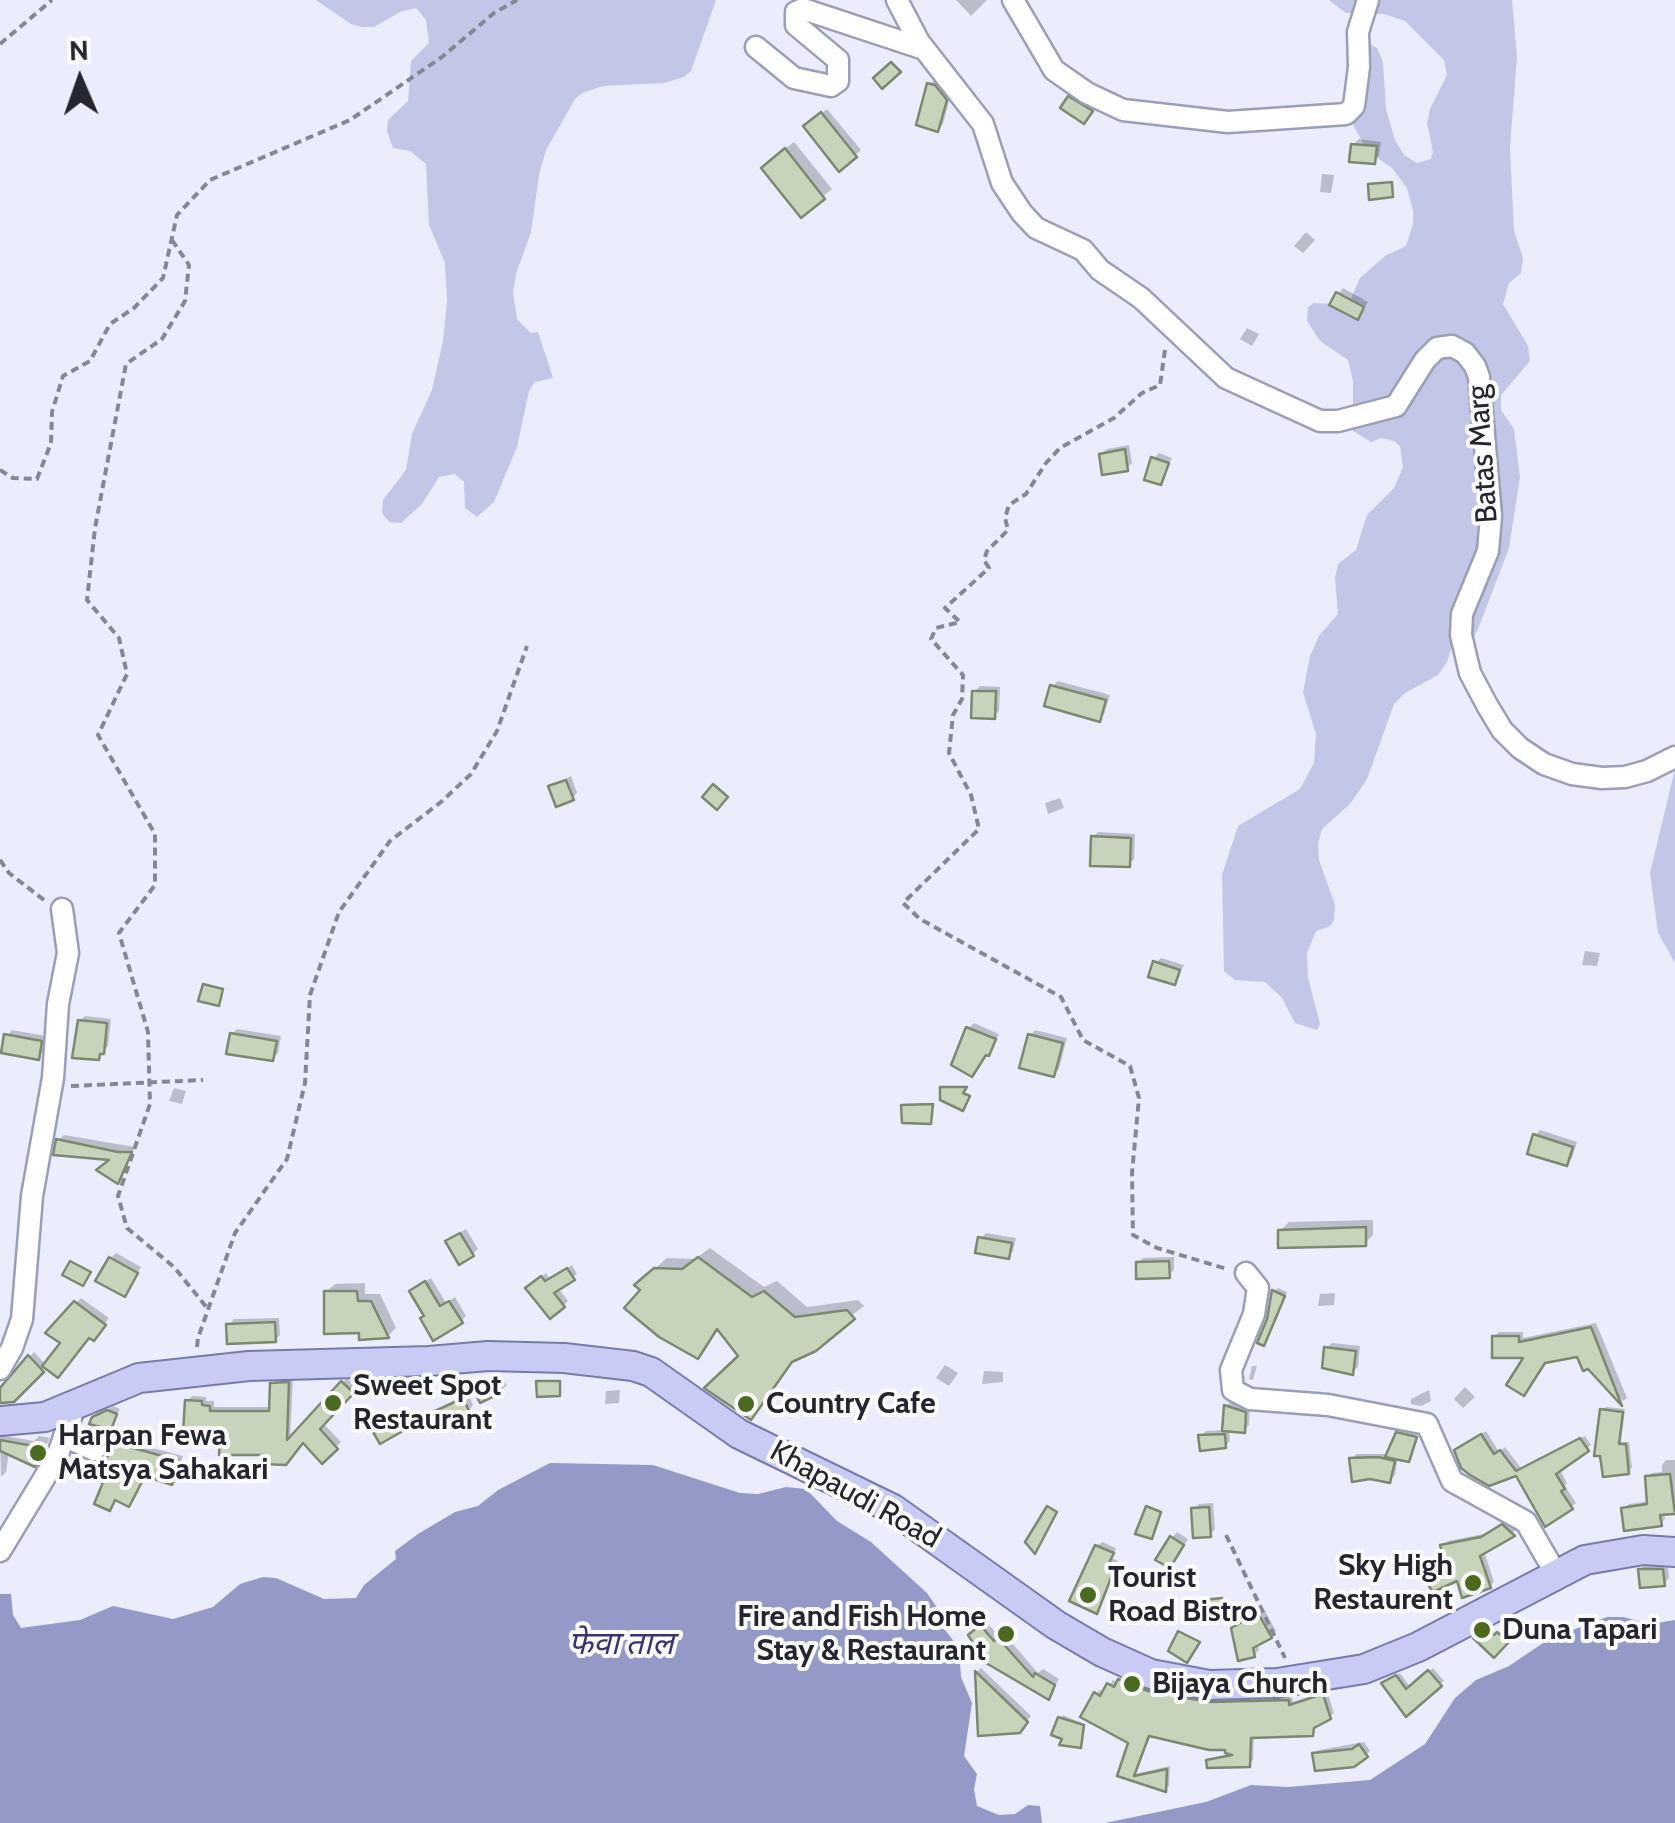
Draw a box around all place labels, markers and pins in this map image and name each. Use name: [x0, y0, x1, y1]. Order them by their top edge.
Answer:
place label: Sweet Spot Restaurant: [353, 1368, 501, 1438]
place label: Country Cafe: [766, 1386, 936, 1422]
marker: Sweet Spot Restaurant: [322, 1392, 344, 1414]
marker: Country Cafe: [735, 1393, 757, 1415]
place label: Harpan Fewa Matsya Sahakari: [58, 1418, 268, 1488]
marker: Harpan Fewa Matsya Sahakari: [27, 1442, 49, 1464]
place label: Sky High Restaurent: [1313, 1548, 1453, 1618]
place label: Tourist Road Bistro: [1108, 1560, 1258, 1630]
marker: Sky High Restaurent: [1462, 1572, 1484, 1594]
marker: Tourist Road Bistro: [1077, 1584, 1099, 1606]
place label: Fire and Fish Home Stay & Restaurant: [737, 1599, 986, 1670]
place label: Duna Tapari: [1502, 1612, 1657, 1648]
marker: Duna Tapari: [1471, 1619, 1493, 1641]
marker: Fire and Fish Home Stay & Restaurant: [995, 1623, 1017, 1645]
place label: Bijaya Church: [1152, 1666, 1328, 1702]
marker: Bijaya Church: [1121, 1673, 1143, 1695]

